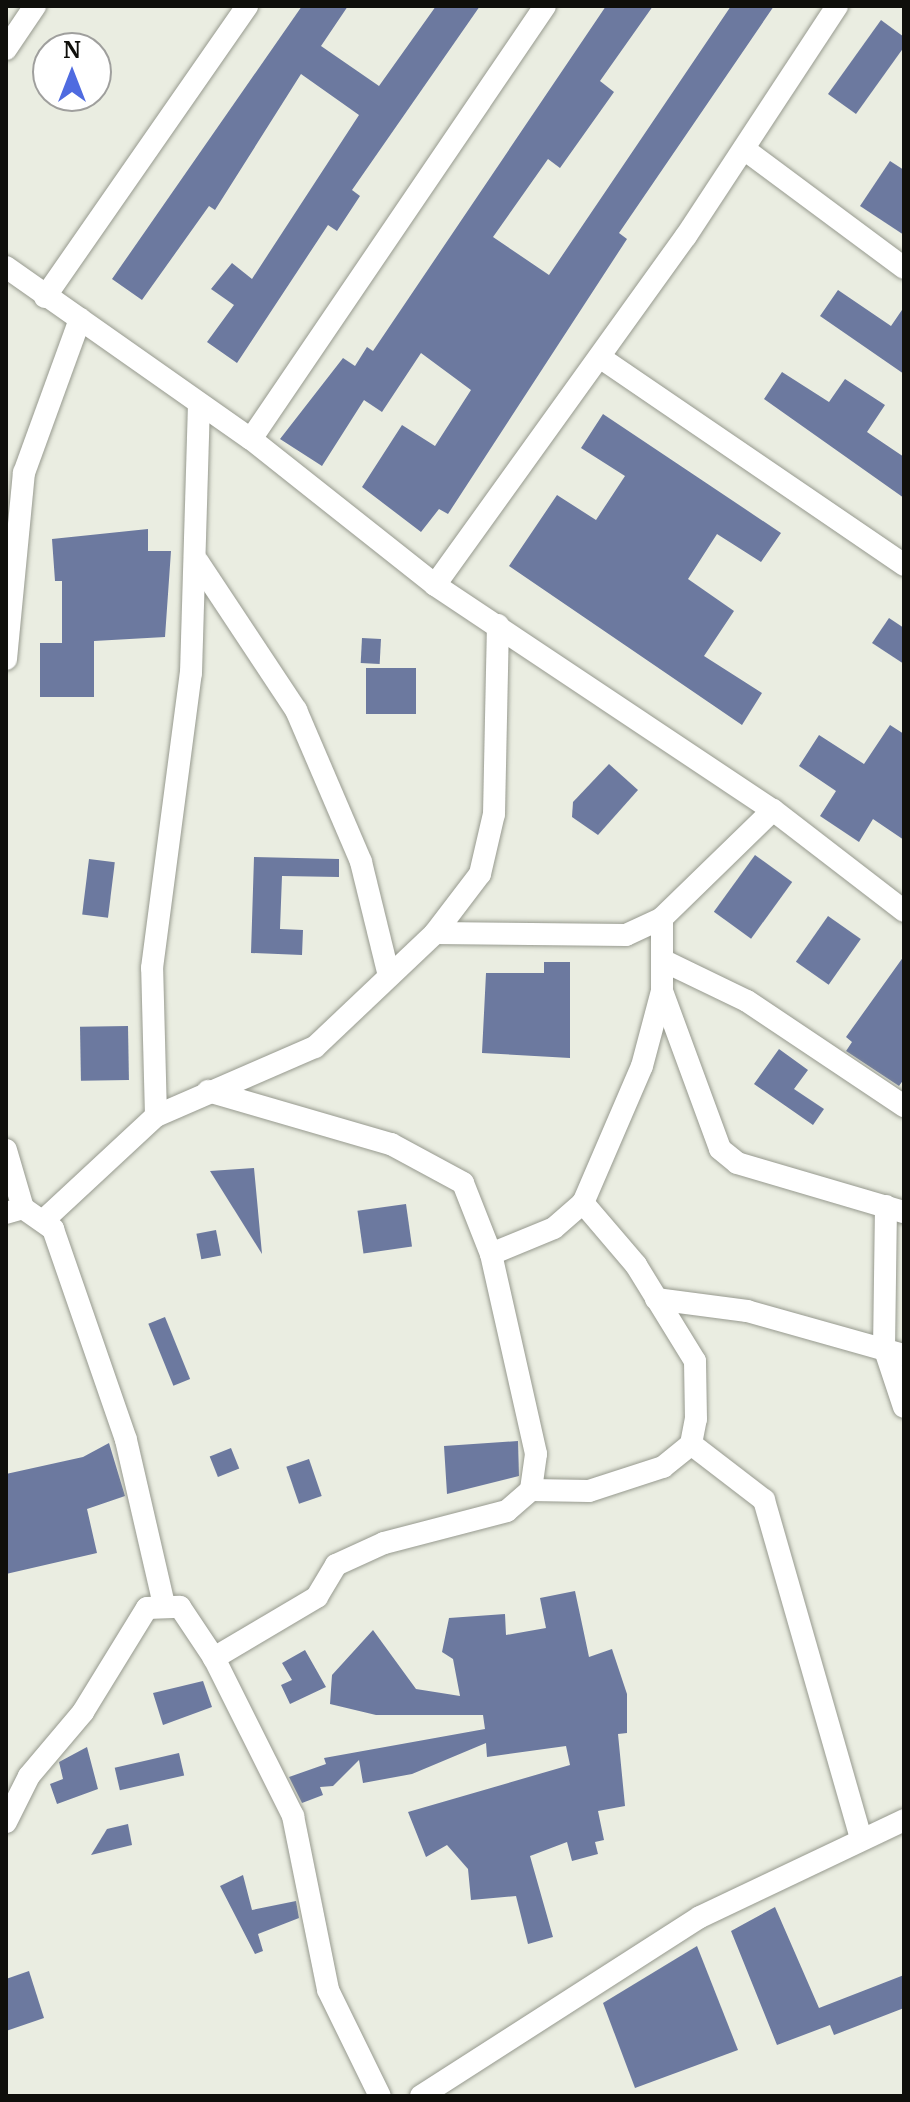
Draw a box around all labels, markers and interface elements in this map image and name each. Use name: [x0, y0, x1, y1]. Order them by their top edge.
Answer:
north arrow: [32, 32, 112, 112]
text: N: [63, 36, 81, 64]

